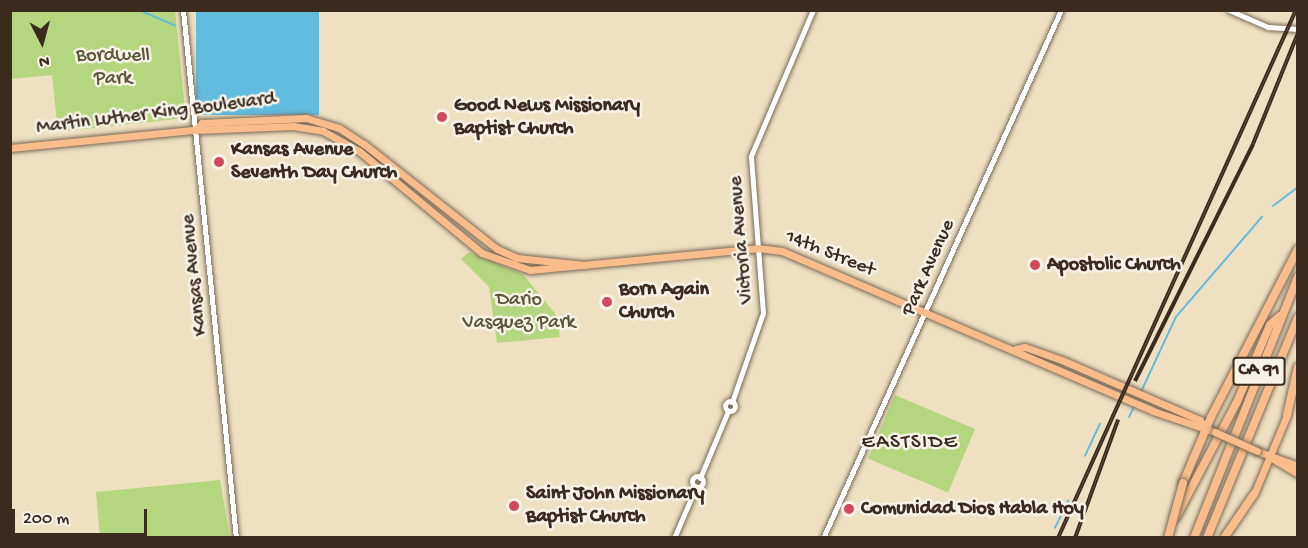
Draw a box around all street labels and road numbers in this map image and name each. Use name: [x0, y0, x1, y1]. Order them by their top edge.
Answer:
street label: Martin Luther King Boulevard: [35, 87, 277, 141]
street label: Victoria Avenue: [724, 175, 760, 305]
street label: Kansas Avenue: [177, 213, 213, 337]
street label: Park Avenue: [897, 216, 961, 320]
street label: 14th Street: [782, 225, 878, 283]
road number: CA 91: [1232, 356, 1286, 386]

